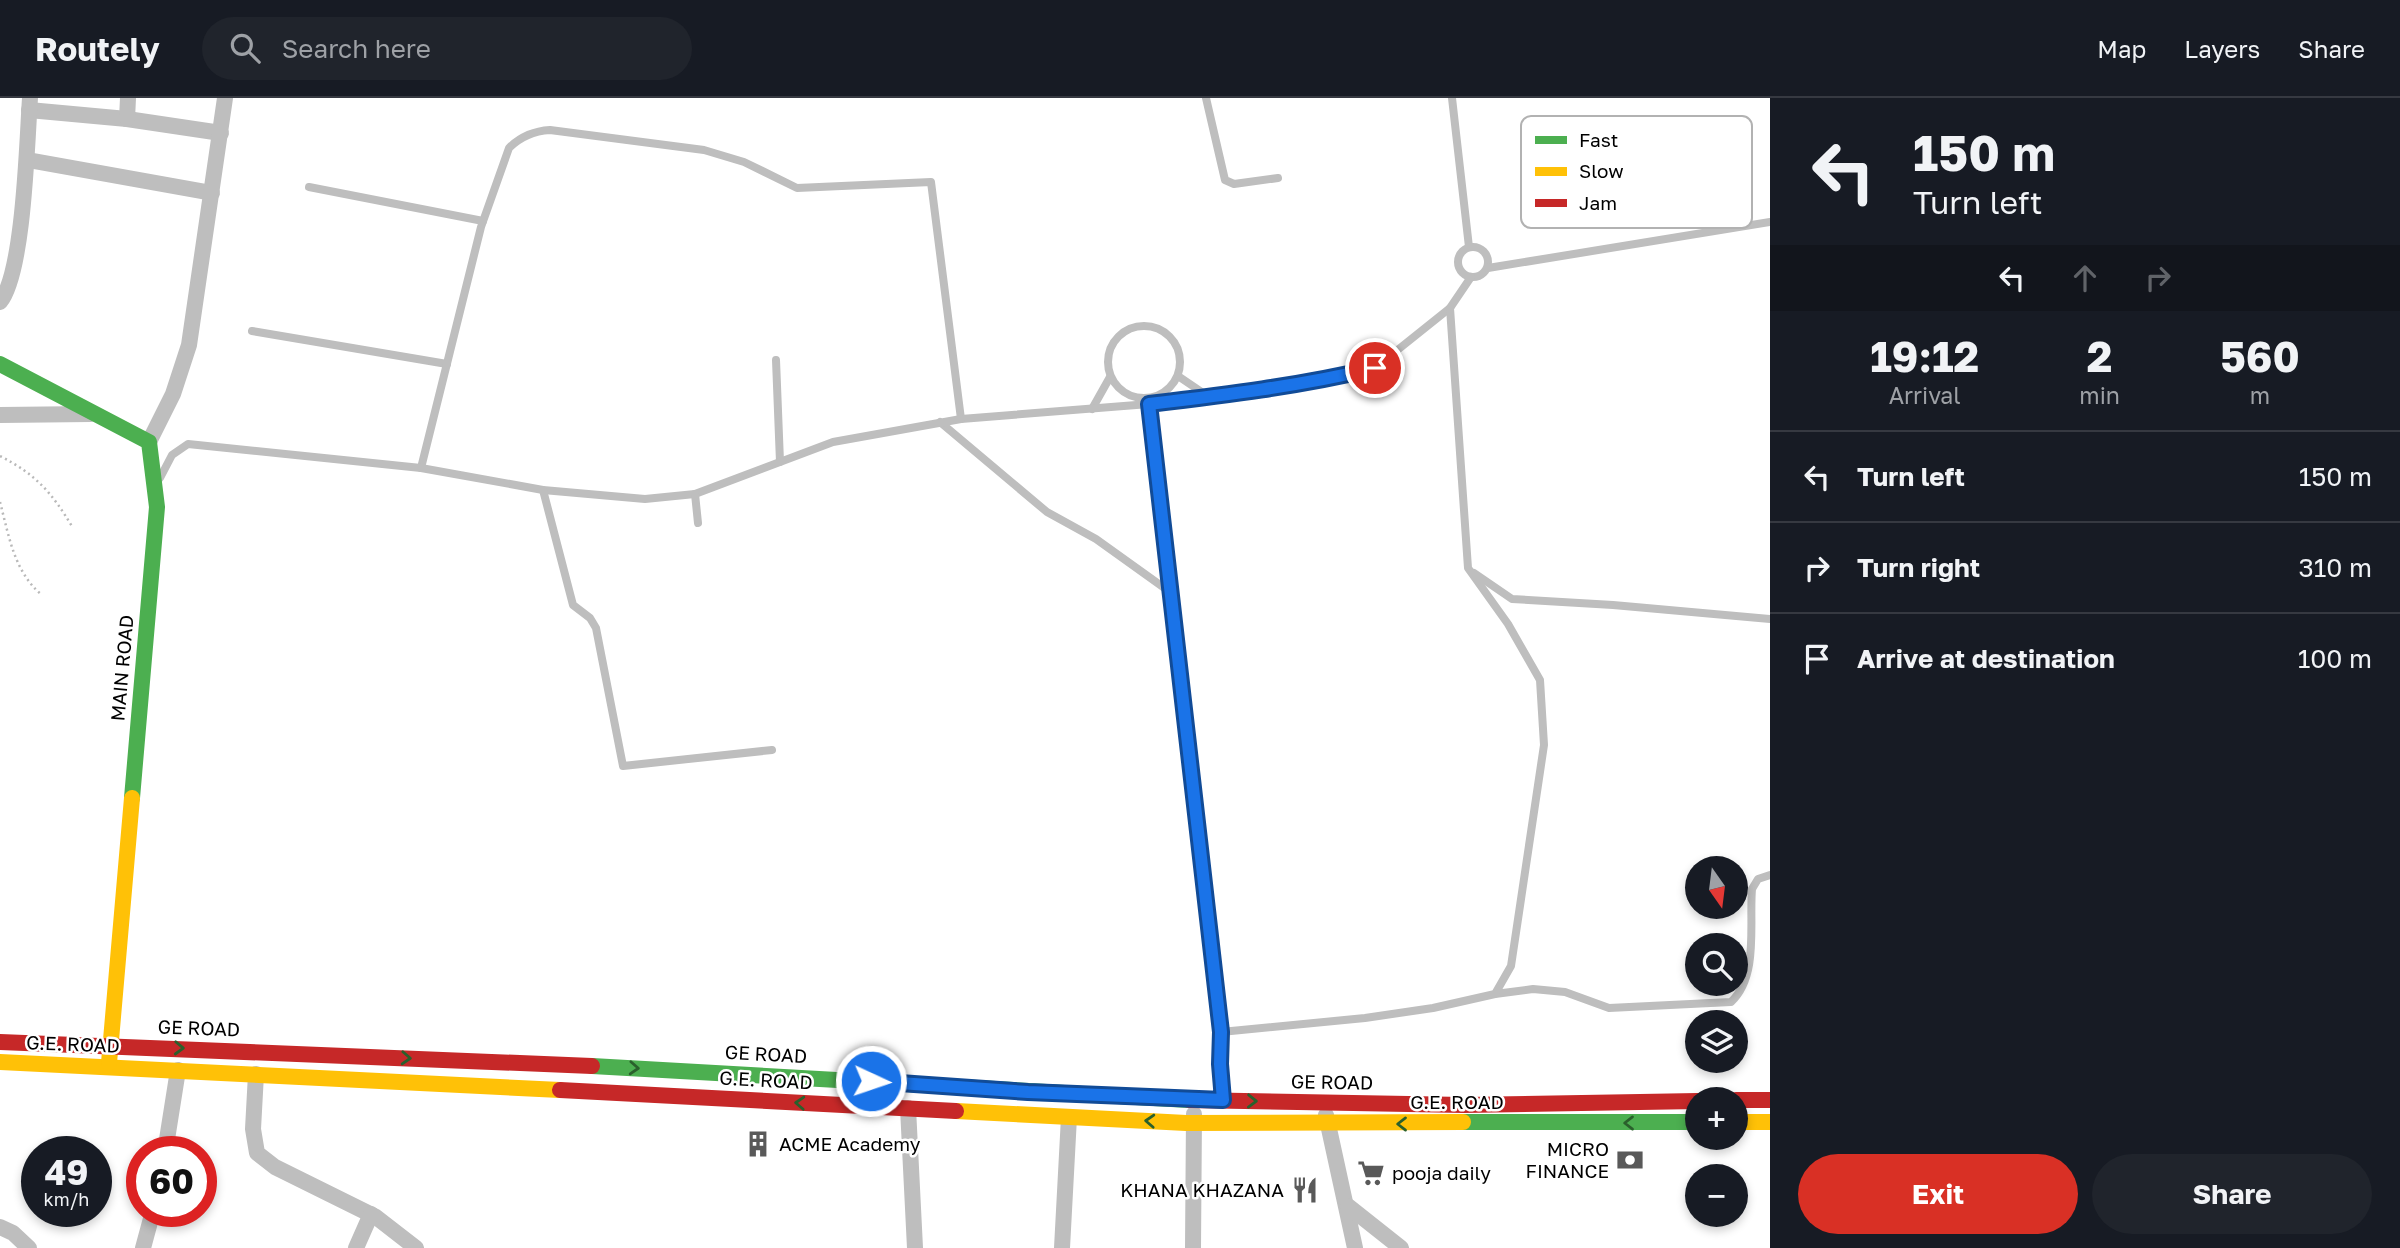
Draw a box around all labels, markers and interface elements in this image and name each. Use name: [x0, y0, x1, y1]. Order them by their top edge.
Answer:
search box: [202, 17, 692, 80]
text: Routely: [35, 29, 160, 68]
icon: search: [226, 29, 264, 67]
text: Search here: [282, 33, 431, 64]
text: Map: [2097, 34, 2146, 63]
text: Layers: [2184, 34, 2260, 63]
text: Share: [2298, 34, 2365, 63]
legend: [1521, 116, 1752, 228]
text: 150 m: [1913, 123, 2055, 182]
icon: left: [1798, 126, 1889, 217]
text: Fast: [1579, 128, 1618, 151]
text: Slow: [1579, 159, 1624, 182]
text: Turn left: [1913, 183, 2042, 221]
text: Jam: [1579, 191, 1617, 214]
icon: left: [1993, 259, 2031, 297]
icon: ahead: [2066, 259, 2104, 297]
icon: right: [2139, 259, 2177, 297]
text: 19:12: [1870, 331, 1979, 381]
text: 2: [2087, 331, 2112, 381]
text: 560: [2220, 331, 2300, 381]
pin: [1345, 338, 1405, 398]
icon: arrive: [1356, 349, 1394, 387]
text: Arrival: [1889, 381, 1961, 409]
text: min: [2079, 381, 2120, 409]
text: m: [2250, 381, 2270, 409]
icon: left: [1798, 458, 1836, 496]
text: Turn left: [1857, 461, 1965, 492]
text: 150 m: [2299, 461, 2372, 492]
icon: right: [1798, 549, 1836, 587]
text: Turn right: [1857, 552, 1980, 583]
text: 310 m: [2299, 552, 2372, 583]
street label: MAIN ROAD: [105, 614, 138, 722]
icon: arrive: [1798, 640, 1836, 678]
text: Arrive at destination: [1857, 643, 2115, 674]
text: 100 m: [2298, 643, 2372, 674]
north arrow: [1685, 856, 1748, 919]
map controls: [1685, 856, 1748, 1227]
button: search: [1685, 933, 1748, 996]
button: layers: [1685, 1010, 1748, 1073]
street label: GE ROAD: [157, 1015, 241, 1040]
street label: G.E. ROAD: [26, 1030, 120, 1057]
street label: GE ROAD: [724, 1040, 808, 1067]
one-way arrow: [174, 1041, 185, 1056]
position arrow: [834, 1044, 908, 1118]
one-way arrow: [401, 1051, 412, 1066]
one-way arrow: [628, 1060, 639, 1075]
street label: G.E. ROAD: [719, 1066, 813, 1093]
street label: GE ROAD: [1291, 1069, 1373, 1094]
button: +: [1685, 1087, 1748, 1150]
street label: G.E. ROAD: [1410, 1090, 1504, 1113]
one-way arrow: [1247, 1093, 1258, 1109]
one-way arrow: [795, 1095, 806, 1110]
one-way arrow: [1144, 1114, 1155, 1129]
one-way arrow: [1624, 1115, 1634, 1131]
one-way arrow: [1396, 1116, 1407, 1131]
building icon: ACME Academy: [743, 1129, 773, 1159]
place label: ACME Academy: [779, 1132, 921, 1155]
speed limit sign: 60: [126, 1136, 217, 1227]
place label: MICRO FINANCE: [1526, 1137, 1609, 1182]
bank icon: MICRO FINANCE: [1615, 1145, 1645, 1175]
text: 49: [44, 1151, 89, 1193]
button: Exit: [1798, 1154, 2078, 1234]
button: Share: [2092, 1154, 2372, 1234]
supermarket icon: pooja daily: [1356, 1158, 1386, 1188]
place label: pooja daily: [1392, 1161, 1491, 1184]
button: −: [1685, 1164, 1748, 1227]
restaurant icon: KHANA KHAZANA: [1290, 1175, 1320, 1205]
place label: KHANA KHAZANA: [1120, 1178, 1284, 1201]
text: km/h: [44, 1188, 89, 1210]

